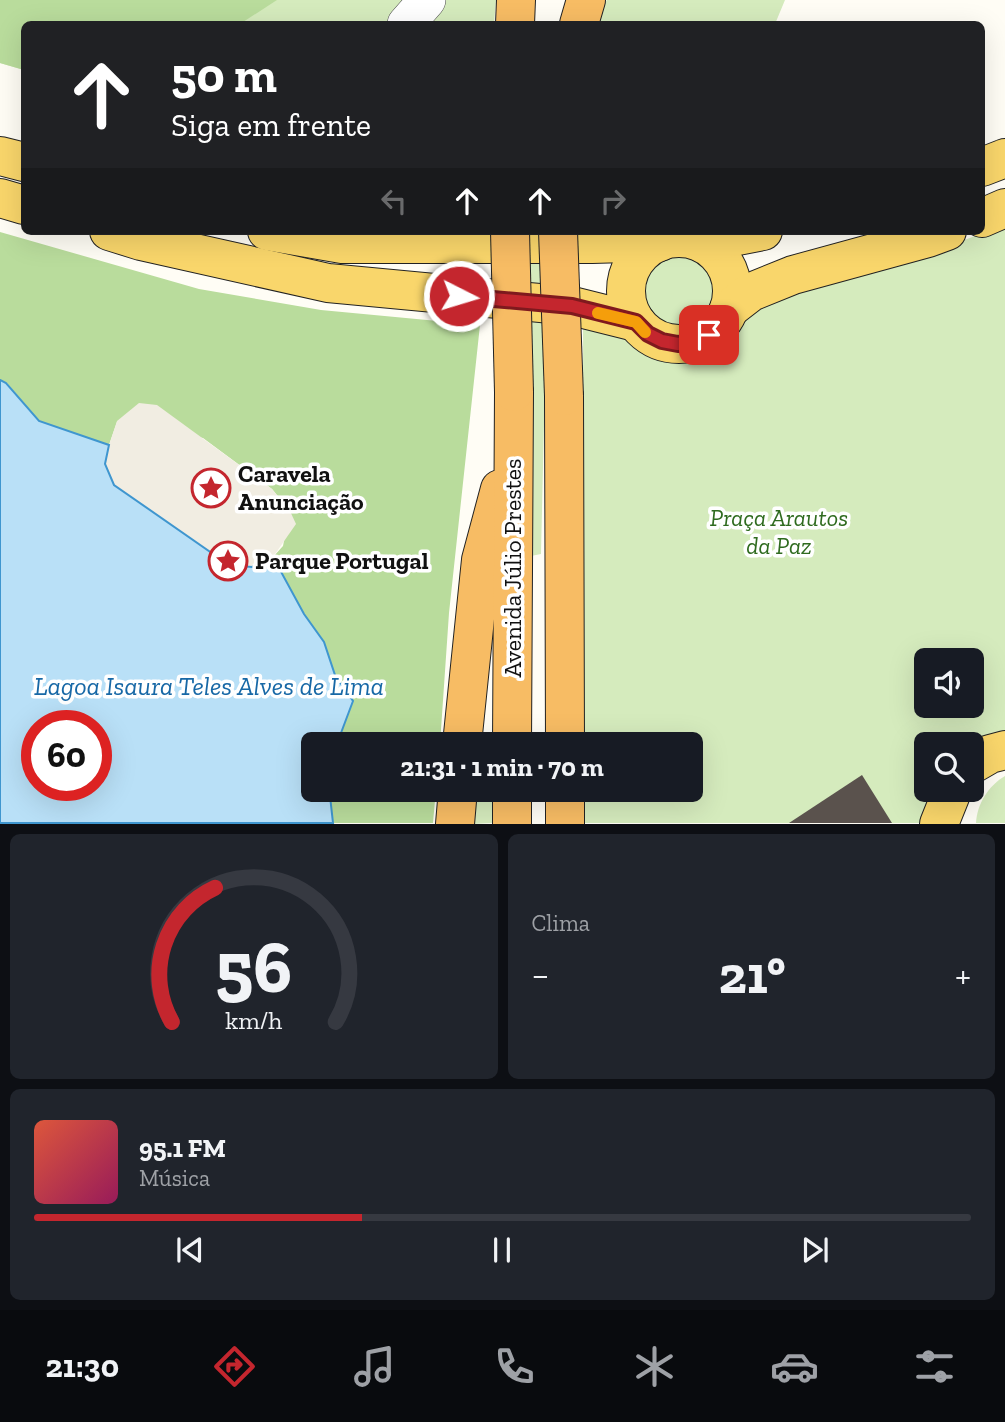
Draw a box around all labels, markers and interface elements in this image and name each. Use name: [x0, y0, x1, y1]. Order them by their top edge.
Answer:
text: 50 m: [171, 46, 277, 105]
icon: ahead: [56, 49, 147, 140]
text: Siga em frente: [171, 106, 371, 144]
icon: left: [375, 182, 413, 220]
icon: ahead: [448, 182, 486, 220]
icon: ahead: [521, 182, 559, 220]
icon: right: [594, 182, 632, 220]
position arrow: [422, 259, 496, 333]
pin: [679, 305, 739, 365]
icon: arrive: [690, 316, 728, 354]
place label: Caravela Anunciação: [238, 459, 364, 516]
street label: Avenida Júlio Prestes: [498, 459, 527, 677]
place icon: Caravela Anunciação: [190, 467, 232, 509]
park label: Praça Arautos da Paz: [710, 503, 848, 560]
place icon: Parque Portugal: [207, 540, 249, 582]
place label: Parque Portugal: [255, 546, 429, 575]
map controls: [914, 648, 984, 802]
button: sound: [914, 648, 984, 718]
water label: Lagoa Isaura Teles Alves de Lima: [34, 670, 384, 702]
speed limit sign: 60: [21, 710, 112, 801]
button: search: [914, 732, 984, 802]
text: 21:31 · 1 min · 70 m: [400, 751, 604, 783]
text: Clima: [532, 909, 590, 937]
text: 56: [215, 924, 292, 1012]
text: 21°: [719, 944, 786, 1006]
text: −: [532, 952, 549, 998]
text: +: [955, 952, 971, 998]
text: km/h: [225, 1005, 282, 1035]
text: 95.1 FM: [139, 1132, 226, 1164]
text: Música: [139, 1164, 210, 1192]
icon: previous: [171, 1231, 209, 1269]
icon: pause: [483, 1231, 521, 1269]
icon: next: [796, 1231, 834, 1269]
icon: directions: [210, 1342, 259, 1391]
icon: music: [350, 1342, 399, 1391]
icon: phone: [490, 1342, 539, 1391]
icon: climate: [630, 1342, 679, 1391]
icon: car: [770, 1342, 819, 1391]
icon: filters: [910, 1342, 959, 1391]
text: 21:30: [46, 1347, 119, 1385]

